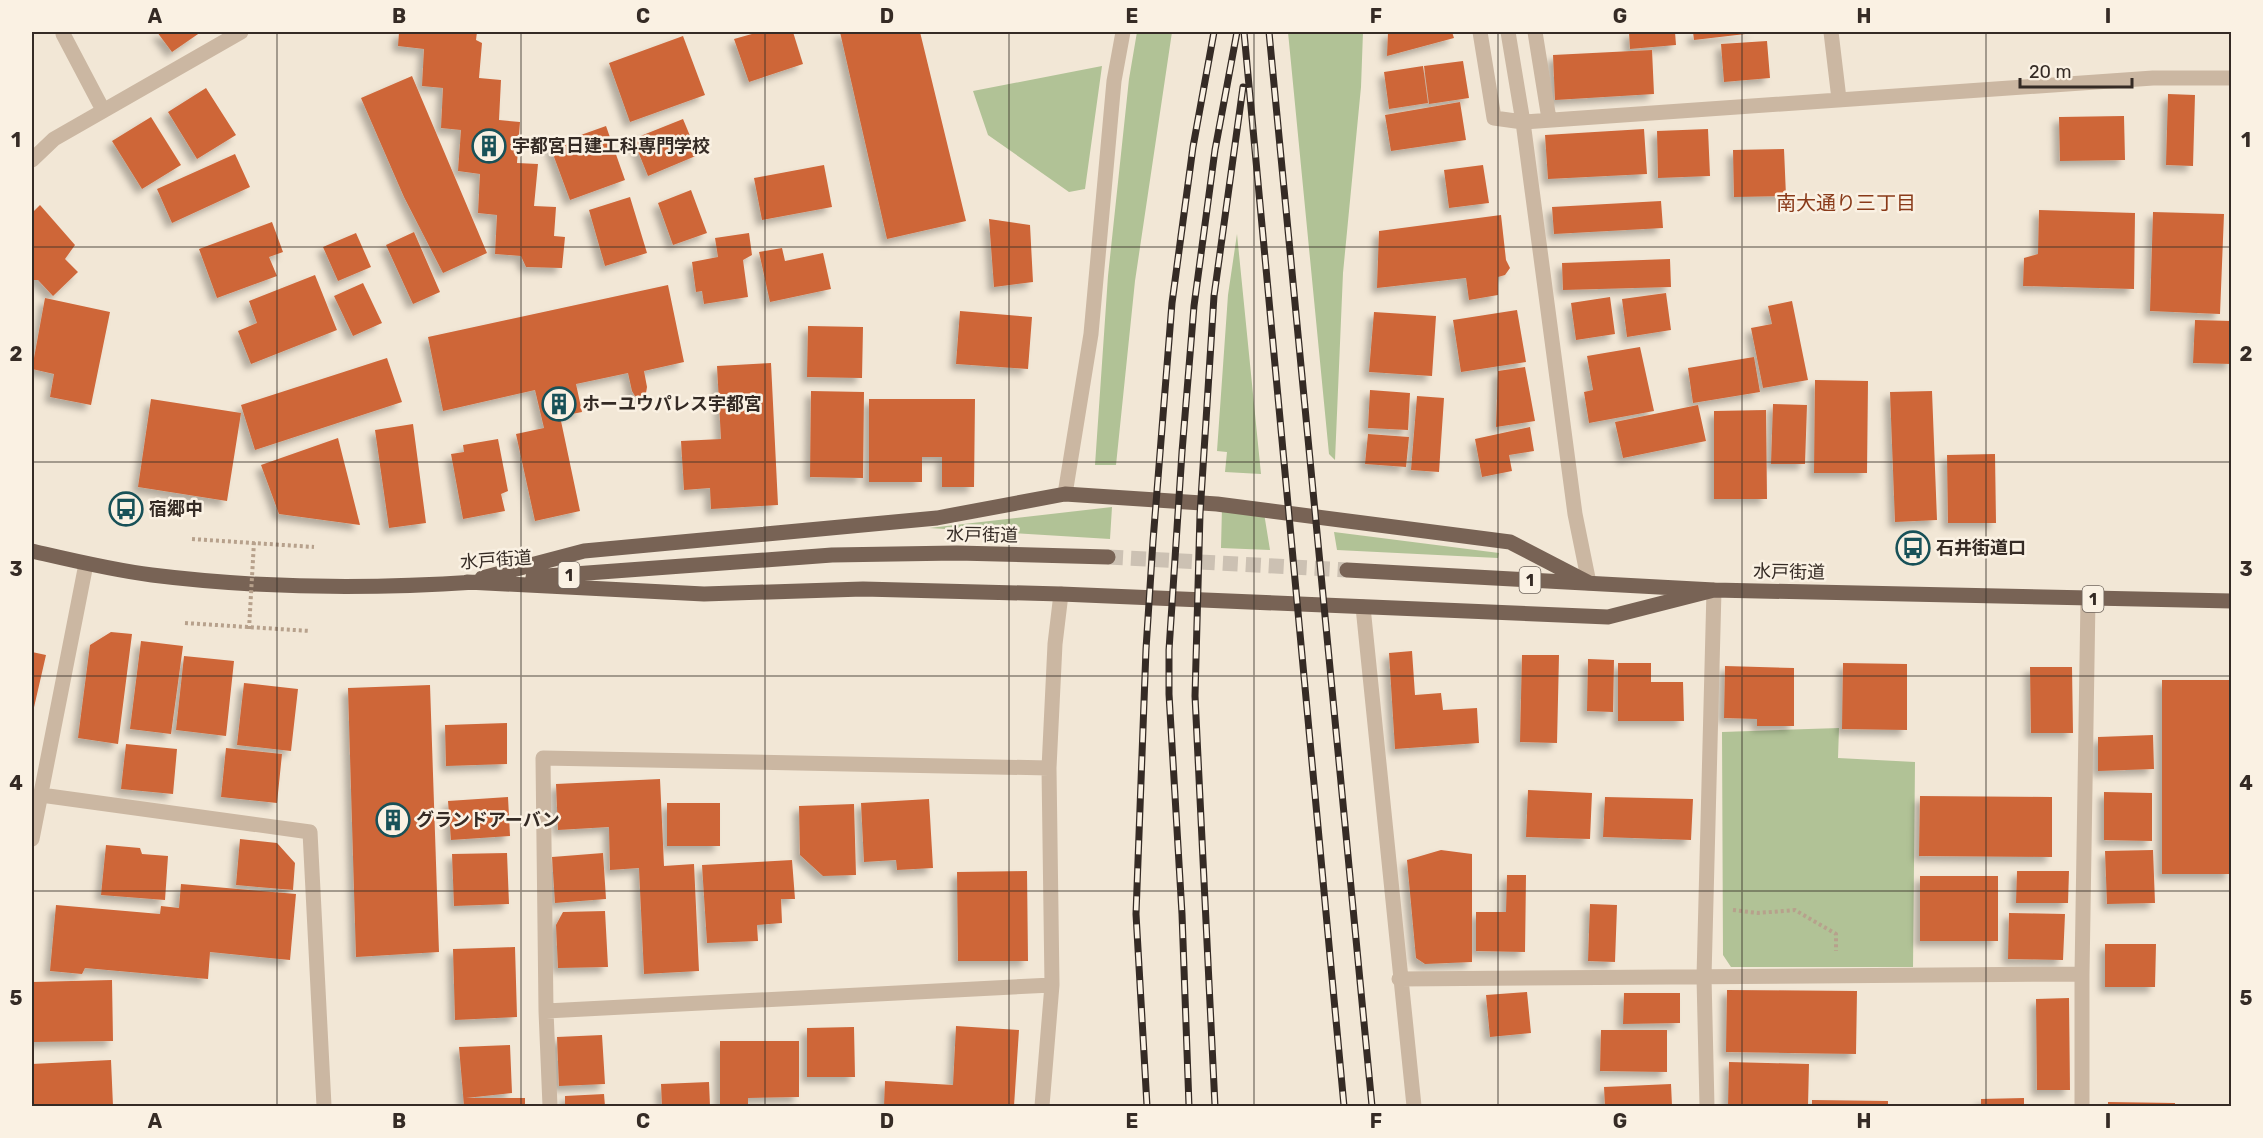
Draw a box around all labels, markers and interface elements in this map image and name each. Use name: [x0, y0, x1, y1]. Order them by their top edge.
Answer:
text: A: [148, 4, 163, 28]
text: B: [392, 4, 406, 28]
text: C: [636, 4, 650, 28]
text: D: [880, 4, 894, 28]
text: E: [1126, 4, 1138, 28]
text: F: [1370, 4, 1382, 28]
text: G: [1613, 4, 1627, 28]
text: H: [1857, 4, 1871, 28]
text: I: [2105, 4, 2111, 28]
scale bar: [2020, 51, 2132, 89]
text: 20 m: [2029, 61, 2071, 83]
text: 1: [11, 128, 21, 152]
building icon: 宇都宮日建工科専門学校: [471, 128, 507, 164]
text: 1: [2241, 128, 2251, 152]
place label: 宇都宮日建工科専門学校: [512, 135, 710, 157]
district label: 南大通り三丁目: [1776, 191, 1916, 215]
text: 2: [10, 342, 23, 366]
text: 2: [2240, 342, 2253, 366]
building icon: ホーユウパレス宇都宮: [541, 386, 577, 422]
place label: ホーユウパレス宇都宮: [582, 393, 762, 415]
bus stop icon: 宿郷中: [108, 491, 144, 527]
place label: 宿郷中: [149, 498, 203, 520]
street label: 水戸街道: [946, 523, 1018, 547]
bus stop icon: 石井街道口: [1895, 530, 1931, 566]
place label: 石井街道口: [1936, 537, 2026, 559]
street label: 水戸街道: [459, 547, 533, 573]
text: 3: [9, 557, 23, 581]
text: 3: [2239, 557, 2253, 581]
street label: 水戸街道: [1753, 560, 1825, 584]
road number: 1: [558, 562, 580, 588]
road number: 1: [1520, 567, 1540, 593]
road number: 1: [2082, 586, 2104, 612]
text: 4: [9, 771, 23, 795]
text: 4: [2239, 771, 2253, 795]
building icon: グランドアーバン: [375, 802, 411, 838]
place label: グランドアーバン: [416, 809, 560, 831]
text: 5: [10, 986, 23, 1010]
text: 5: [2240, 986, 2253, 1010]
text: A: [148, 1109, 163, 1133]
text: B: [392, 1109, 406, 1133]
text: C: [636, 1109, 650, 1133]
text: D: [880, 1109, 894, 1133]
text: E: [1126, 1109, 1138, 1133]
text: F: [1370, 1109, 1382, 1133]
text: G: [1613, 1109, 1627, 1133]
text: H: [1857, 1109, 1871, 1133]
text: I: [2105, 1109, 2111, 1133]

